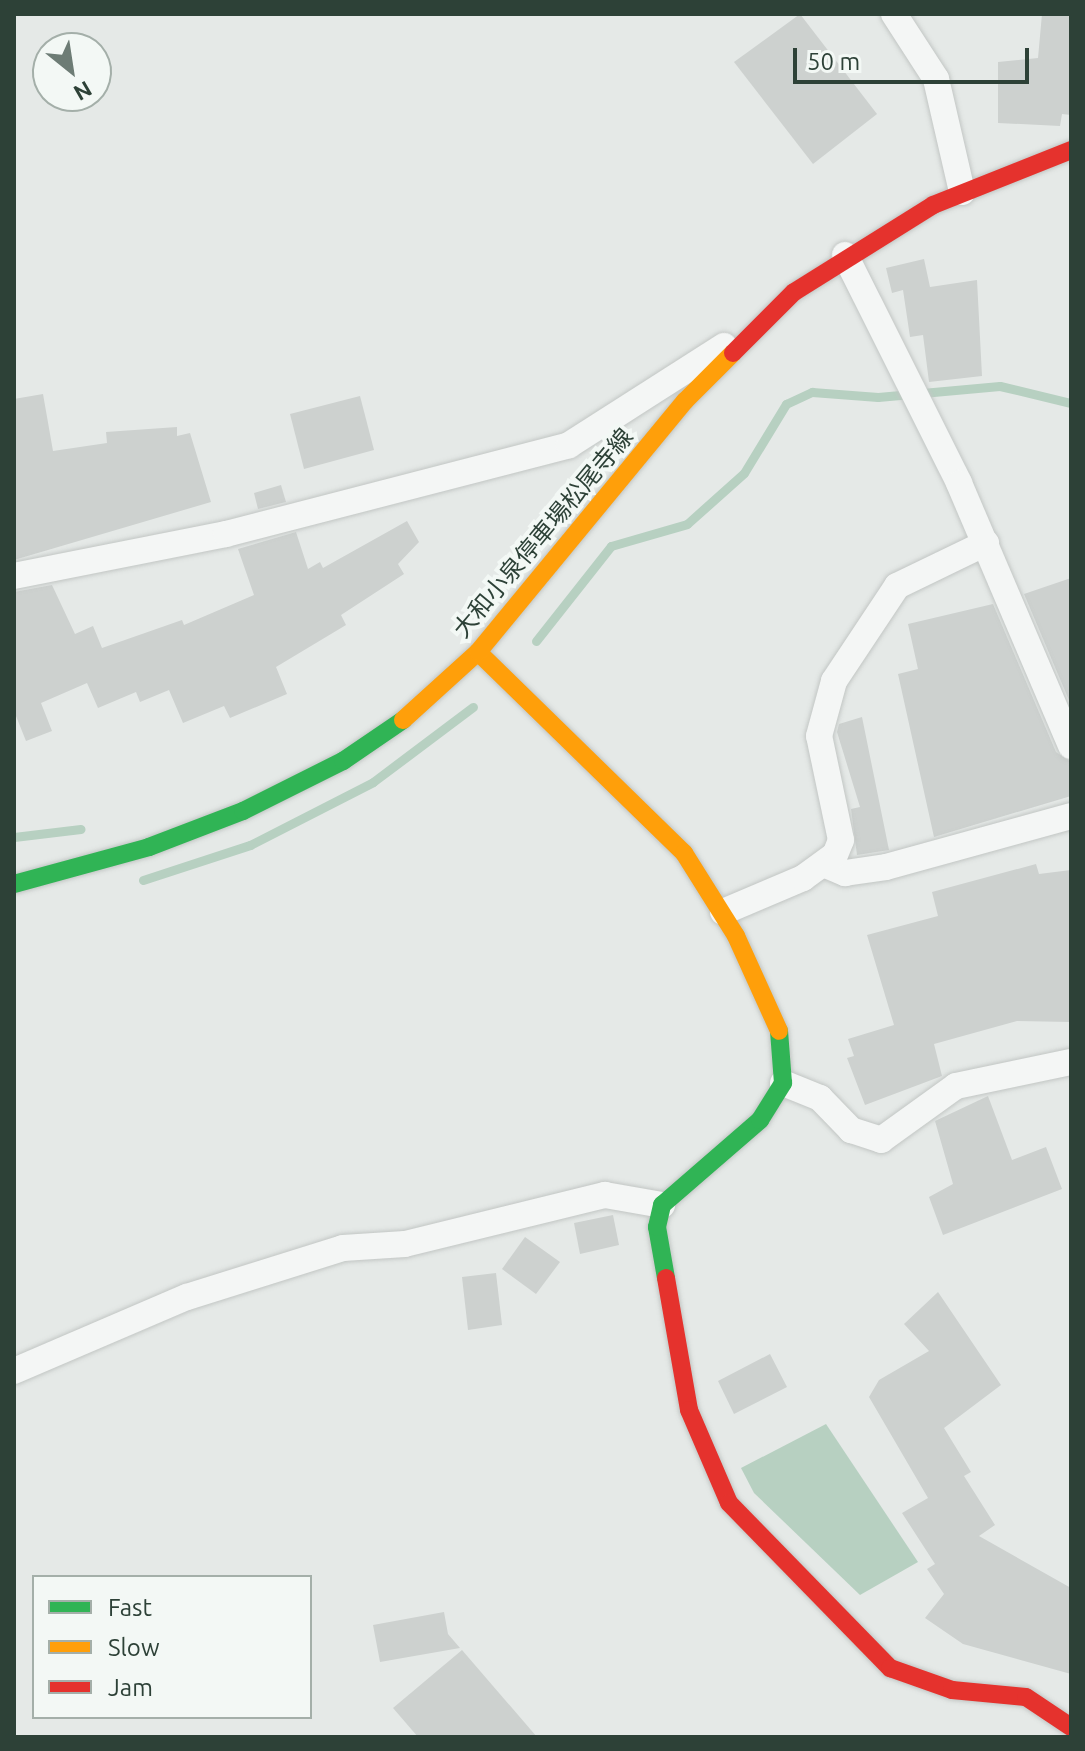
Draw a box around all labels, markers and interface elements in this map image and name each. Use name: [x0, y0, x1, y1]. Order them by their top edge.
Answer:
north arrow: [32, 32, 112, 112]
scale bar: [797, 32, 1033, 82]
text: 50 m: [807, 48, 860, 75]
text: N: [70, 77, 97, 106]
street label: 大和小泉停車場松尾寺線: [447, 423, 639, 643]
legend: [32, 1575, 312, 1719]
text: Fast: [108, 1594, 152, 1621]
text: Slow: [108, 1634, 160, 1661]
text: Jam: [108, 1674, 153, 1701]

